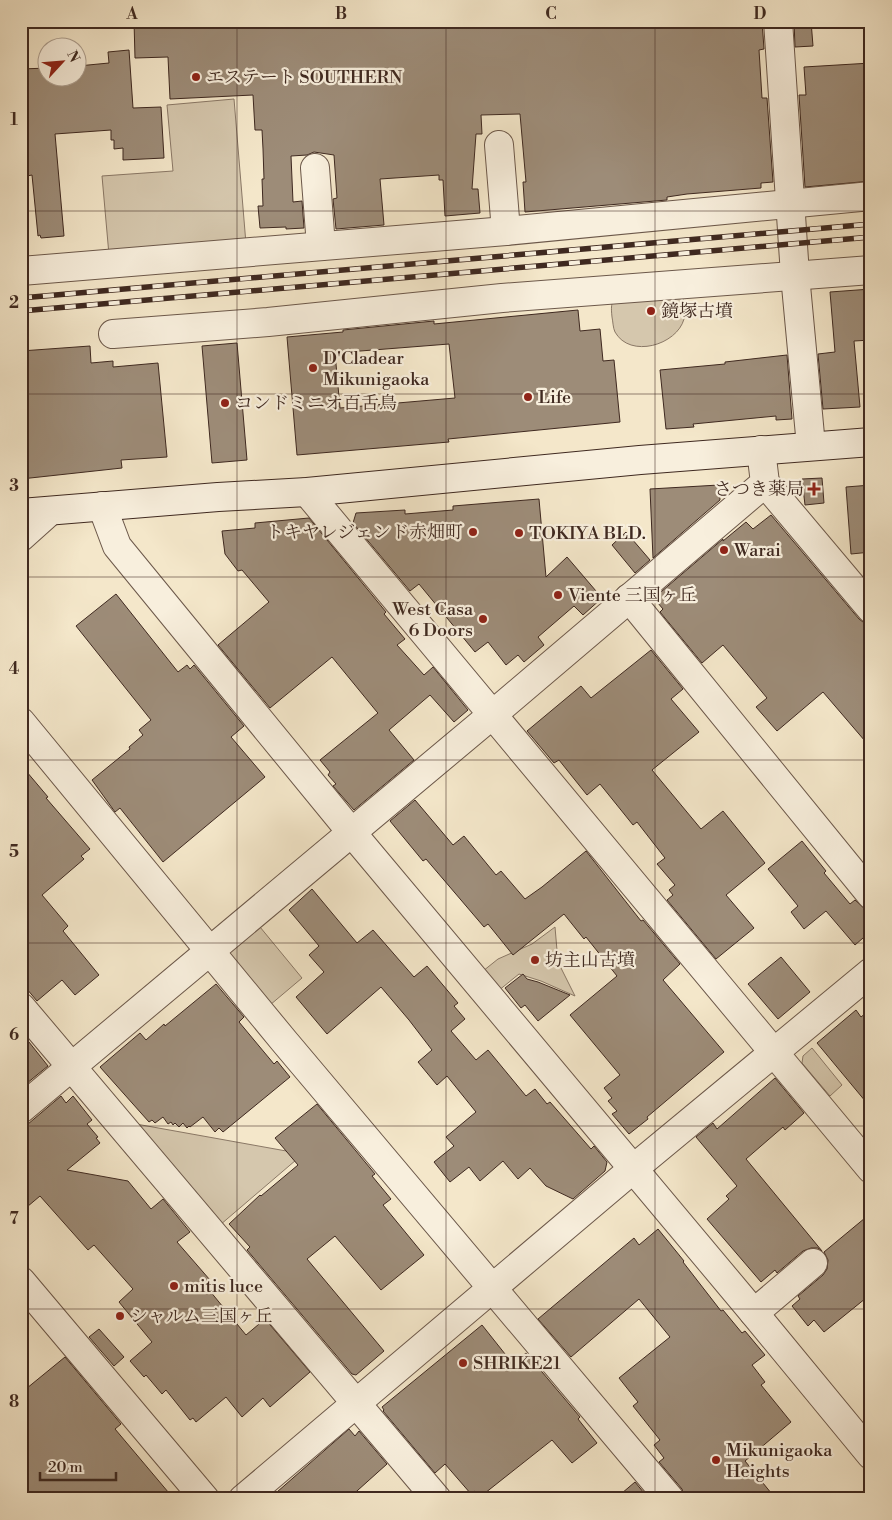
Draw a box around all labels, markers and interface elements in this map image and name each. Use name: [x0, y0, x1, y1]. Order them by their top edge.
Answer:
text: A: [125, 4, 138, 24]
text: B: [335, 4, 347, 24]
text: C: [545, 4, 557, 24]
text: D: [754, 4, 767, 24]
north arrow: [38, 38, 88, 88]
text: N: [62, 48, 83, 66]
place label: エステート SOUTHERN: [206, 66, 403, 89]
marker: エステート SOUTHERN: [190, 71, 202, 83]
text: 1: [10, 110, 18, 130]
text: 2: [9, 293, 19, 313]
place label: 鏡塚古墳: [661, 300, 733, 323]
marker: 鏡塚古墳: [645, 305, 657, 317]
place label: D'Cladear Mikunigaoka: [323, 347, 430, 391]
marker: D'Cladear Mikunigaoka: [307, 362, 319, 374]
place label: Life: [538, 386, 571, 409]
marker: Life: [522, 391, 534, 403]
place label: コンドミニオ百舌鳥: [235, 392, 397, 415]
marker: コンドミニオ百舌鳥: [219, 397, 231, 409]
text: 3: [9, 476, 19, 496]
place label: さつき薬局: [714, 478, 804, 501]
marker: さつき薬局: [808, 483, 820, 495]
place label: トキヤレジェンド赤畑町: [266, 521, 463, 544]
place label: TOKIYA BLD.: [529, 522, 646, 545]
marker: トキヤレジェンド赤畑町: [467, 526, 479, 538]
marker: TOKIYA BLD.: [513, 527, 525, 539]
place label: Warai: [733, 539, 781, 562]
marker: Warai: [718, 544, 730, 556]
place label: Viente 三国ヶ丘: [567, 584, 697, 607]
marker: Viente 三国ヶ丘: [552, 589, 564, 601]
place label: West Casa 6 Doors: [391, 598, 474, 642]
marker: West Casa 6 Doors: [477, 613, 489, 625]
text: 4: [9, 659, 20, 679]
text: 5: [9, 842, 19, 862]
place label: 坊主山古墳: [545, 949, 635, 972]
marker: 坊主山古墳: [529, 954, 541, 966]
text: 6: [9, 1025, 19, 1045]
text: 7: [9, 1209, 19, 1229]
place label: mitis luce: [184, 1275, 263, 1298]
marker: mitis luce: [168, 1280, 180, 1292]
place label: シャルム三国ヶ丘: [130, 1305, 273, 1328]
marker: シャルム三国ヶ丘: [114, 1310, 126, 1322]
place label: SHRIKE21: [473, 1352, 561, 1375]
marker: SHRIKE21: [457, 1357, 469, 1369]
text: 8: [9, 1392, 19, 1412]
place label: Mikunigaoka Heights: [726, 1439, 833, 1483]
scale bar: [40, 1450, 116, 1482]
marker: Mikunigaoka Heights: [710, 1454, 722, 1466]
text: 20 m: [48, 1458, 83, 1477]

